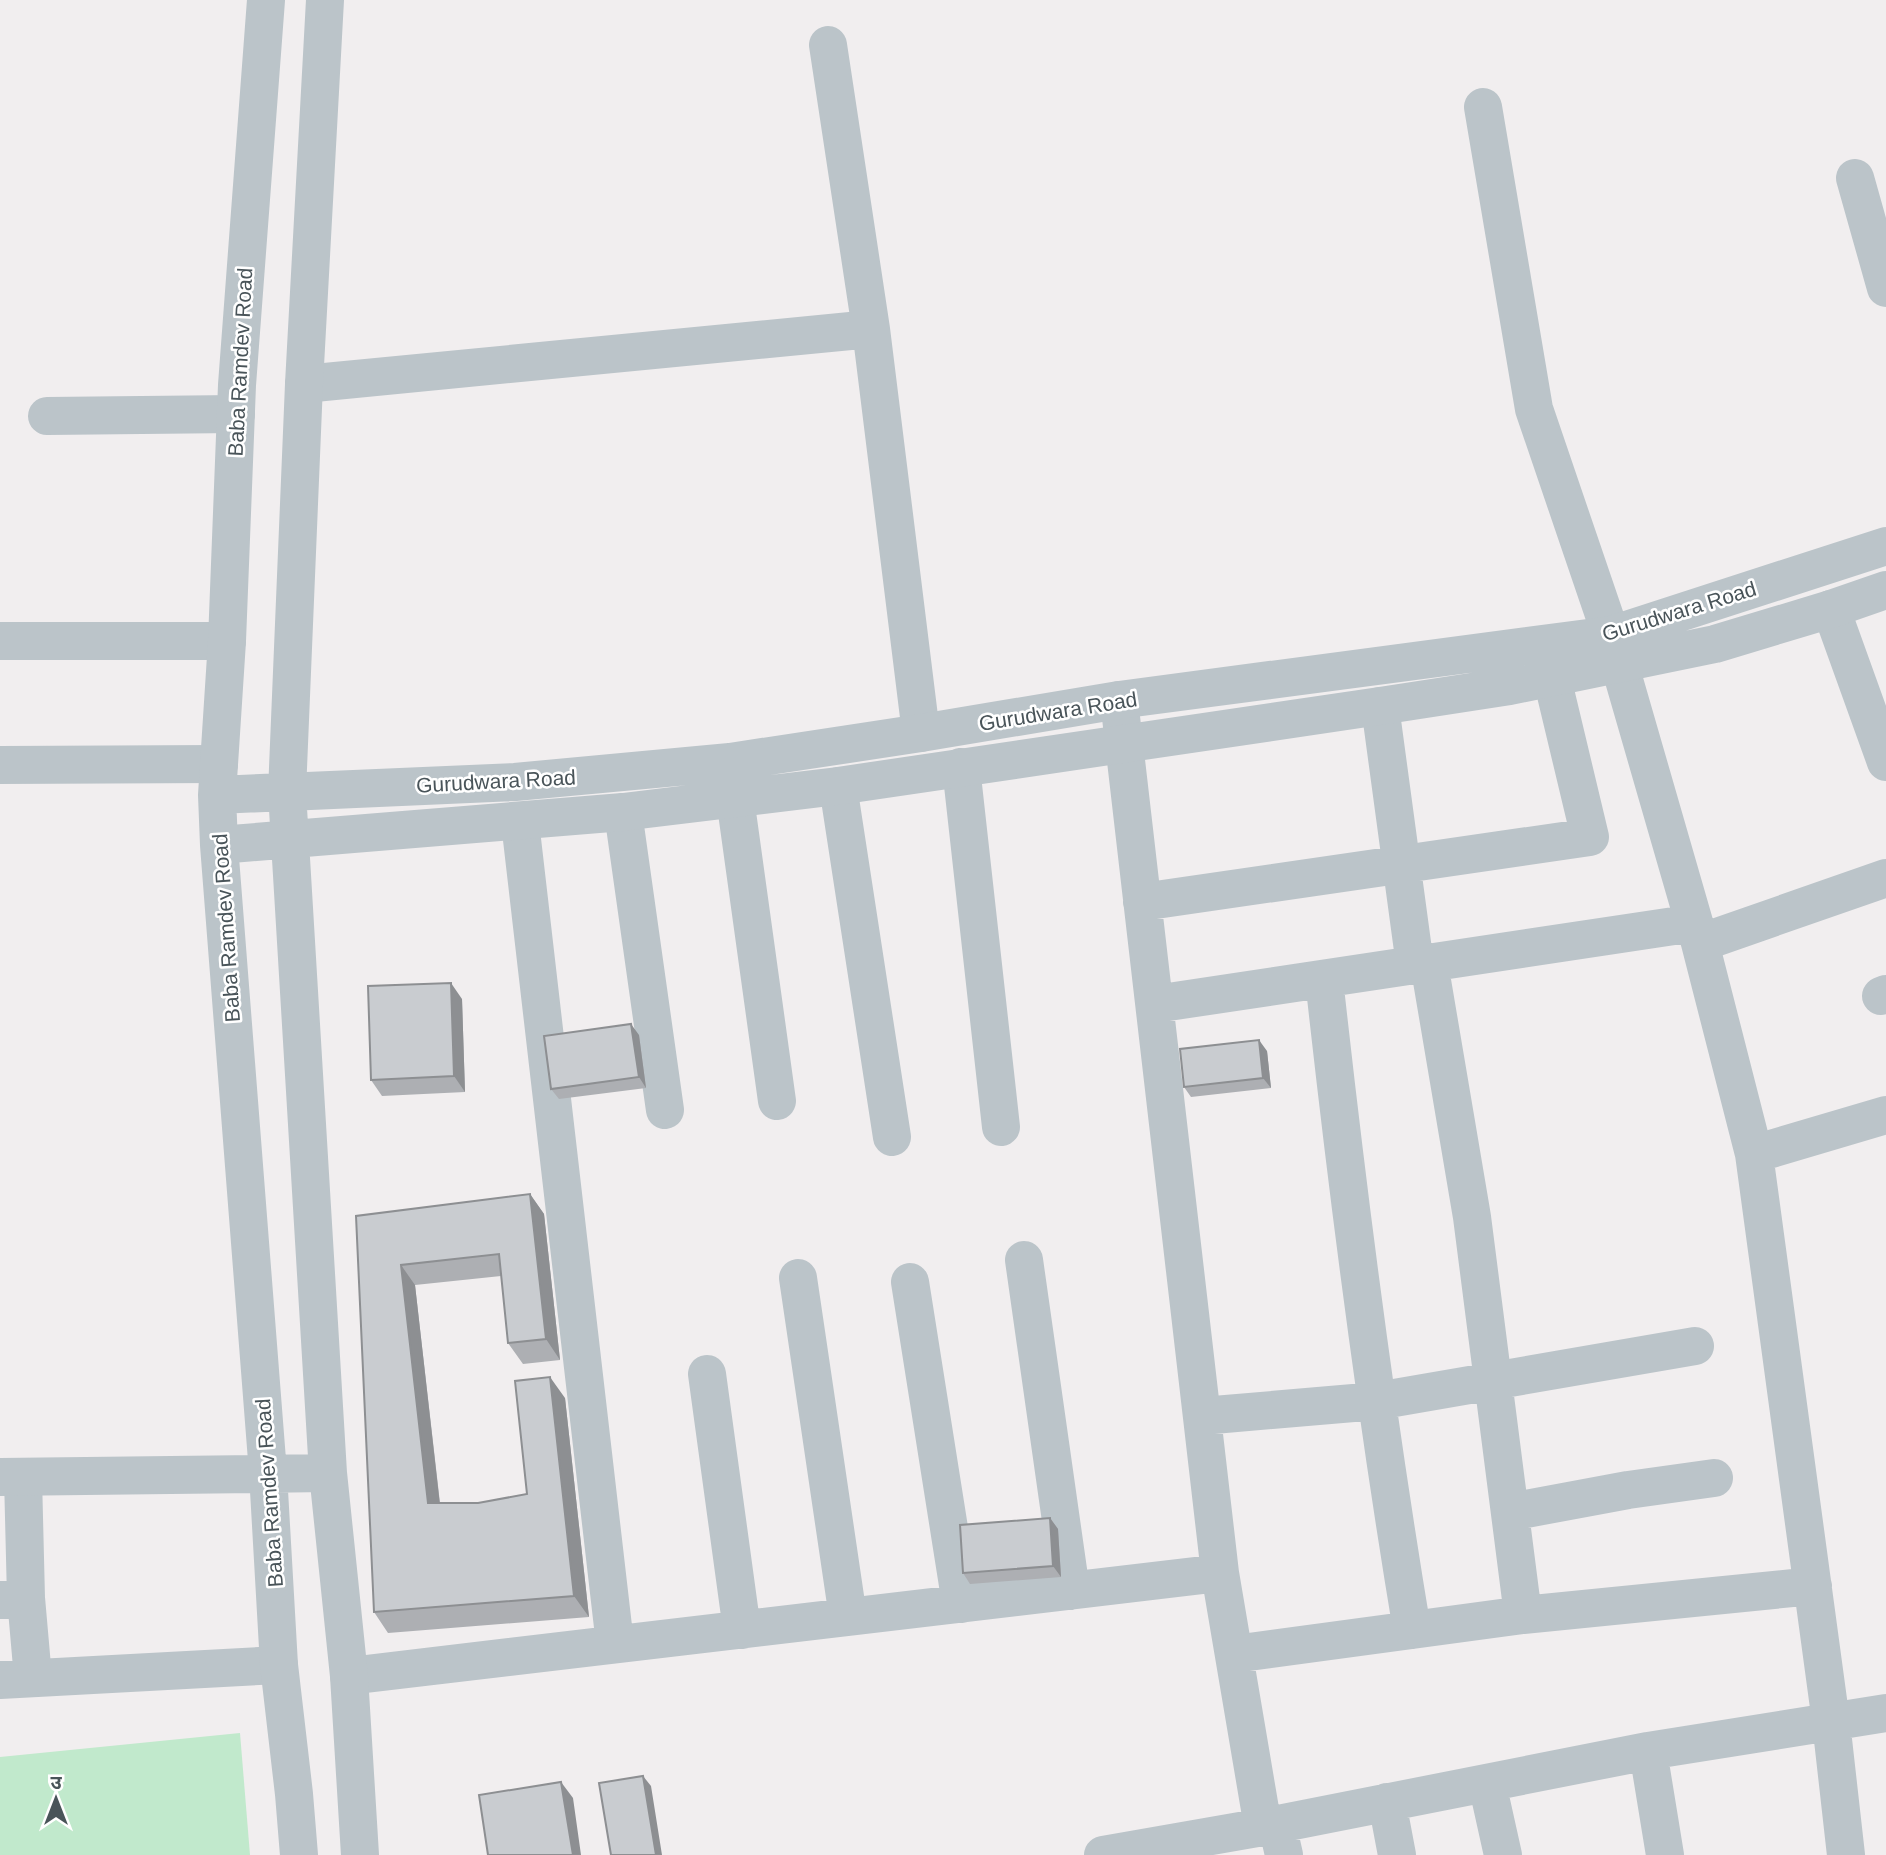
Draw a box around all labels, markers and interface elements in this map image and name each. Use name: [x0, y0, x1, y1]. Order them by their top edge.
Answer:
street label: Baba Ramdev Road: [224, 267, 256, 457]
street label: Gurudwara Road: [1599, 577, 1759, 645]
street label: Gurudwara Road: [977, 687, 1139, 735]
street label: Gurudwara Road: [416, 765, 576, 797]
street label: Baba Ramdev Road: [208, 833, 244, 1023]
street label: Baba Ramdev Road: [251, 1398, 287, 1588]
north arrow: [21, 1764, 91, 1834]
text: उ: [50, 1772, 62, 1793]

